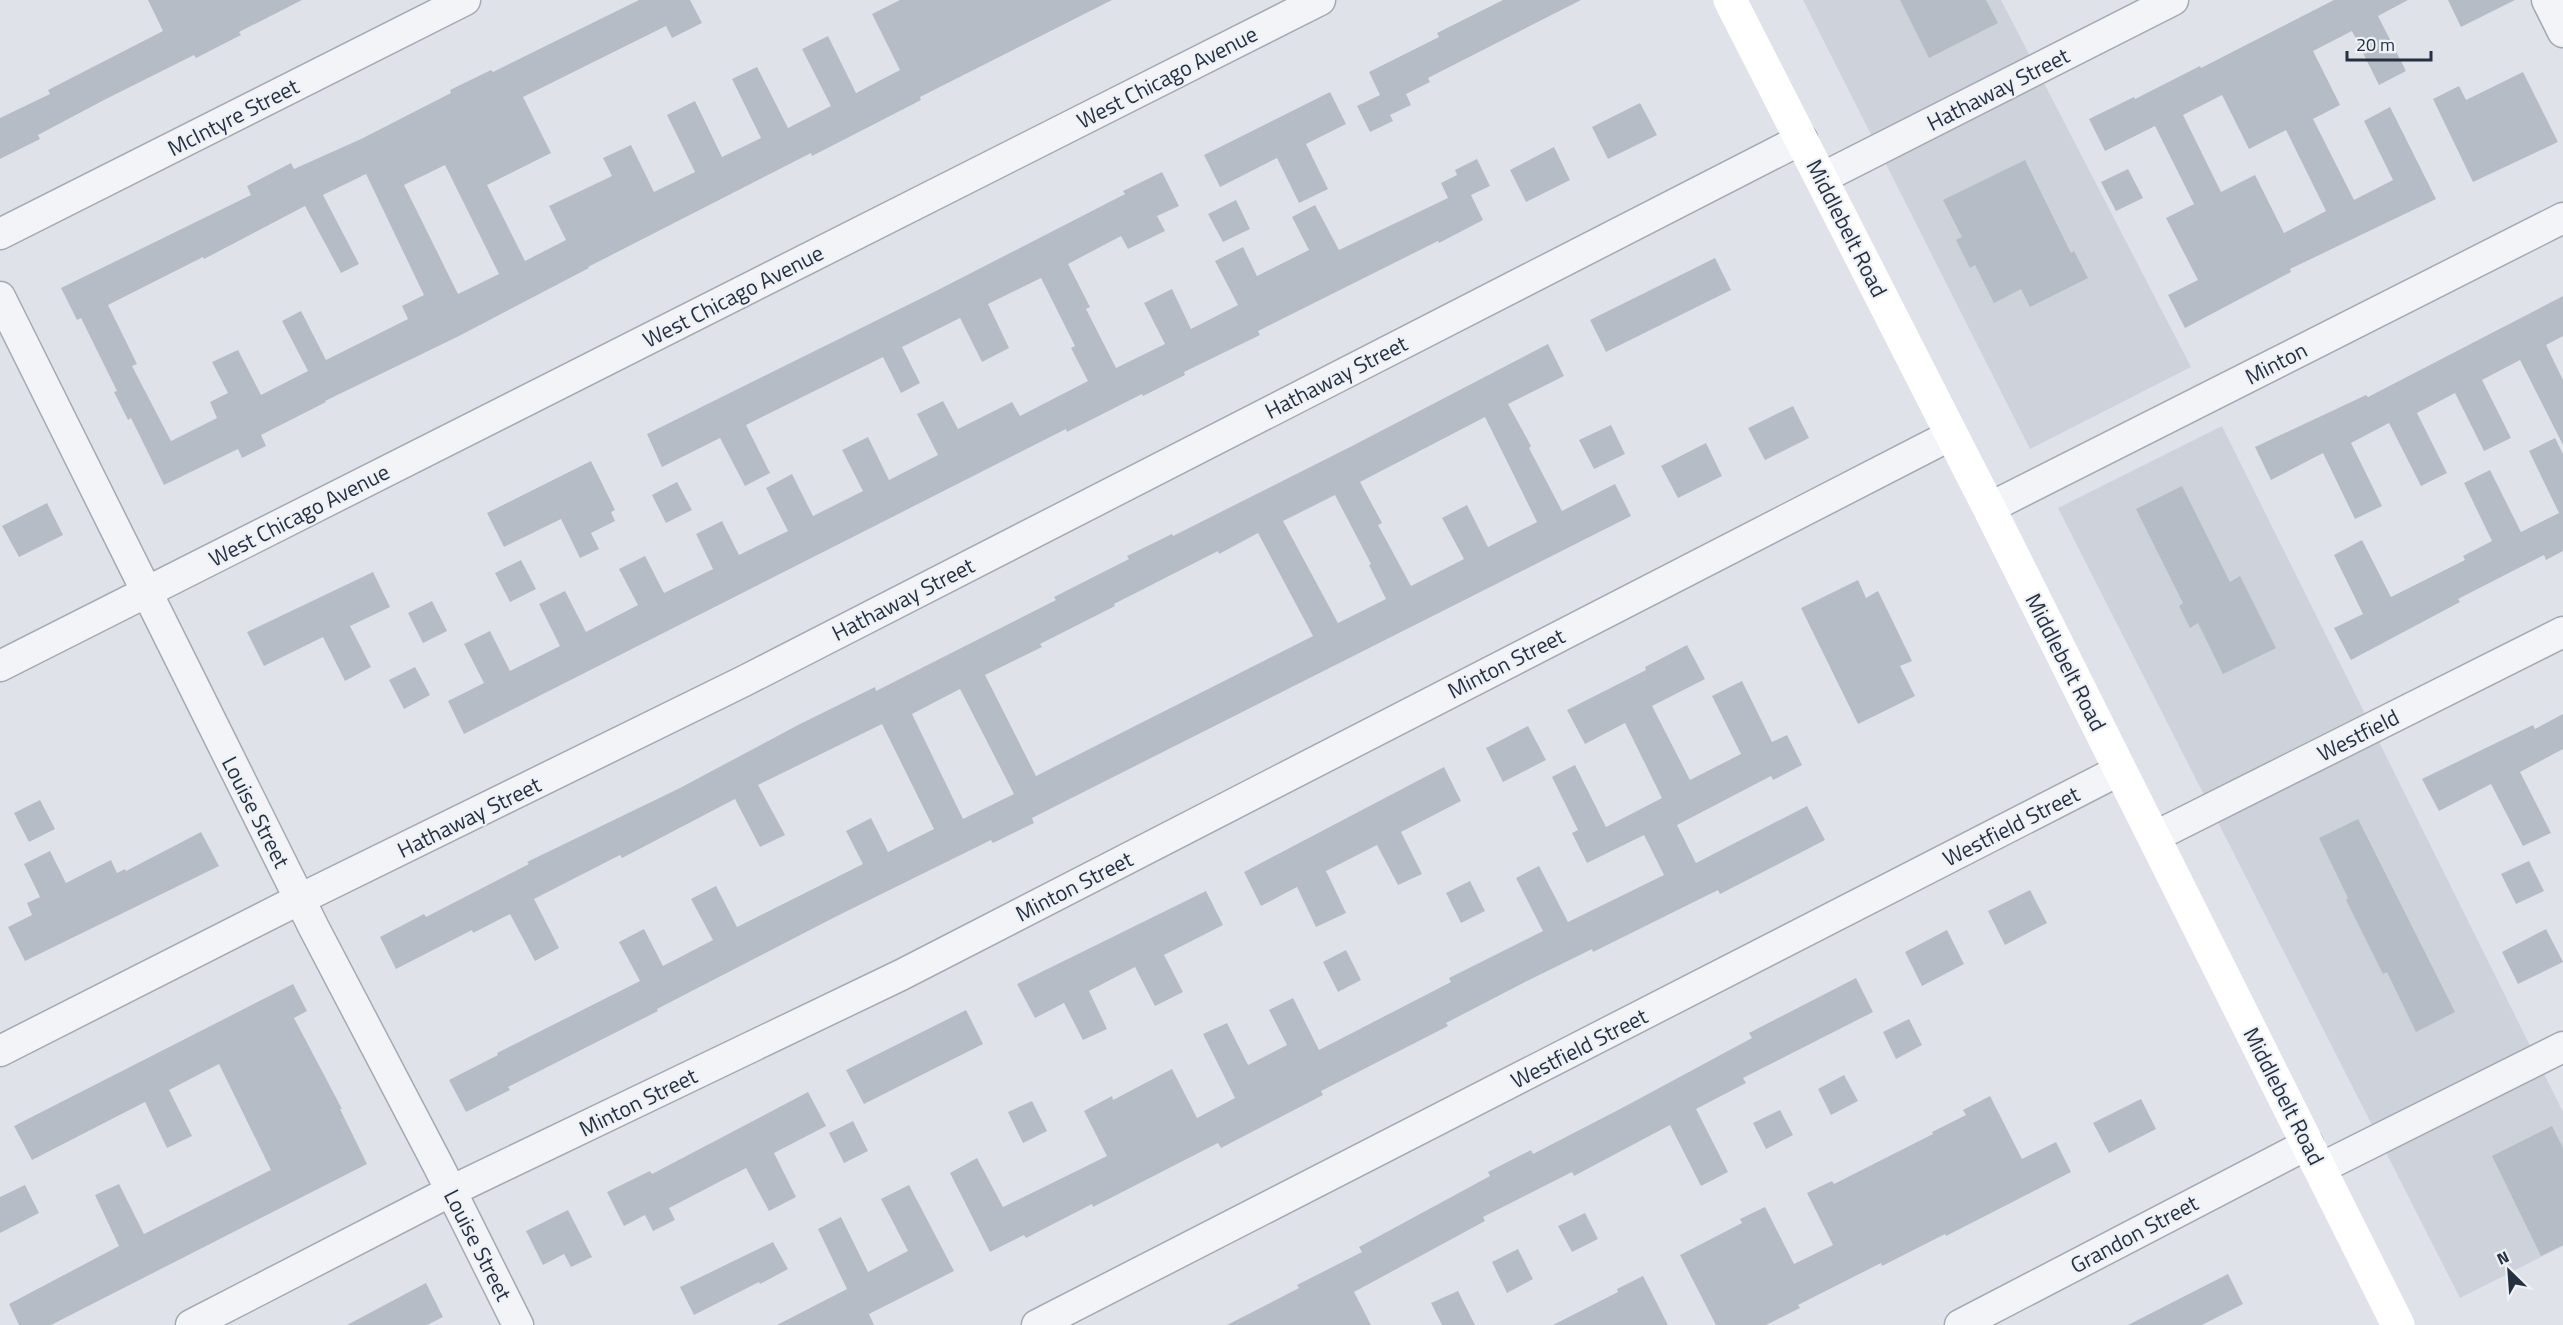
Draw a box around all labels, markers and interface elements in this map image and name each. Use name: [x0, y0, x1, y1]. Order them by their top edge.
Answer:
street label: West Chicago Avenue: [1071, 17, 1263, 137]
scale bar: [2347, 24, 2431, 62]
text: 20 m: [2356, 31, 2395, 58]
street label: Hathaway Street: [1921, 38, 2076, 140]
street label: McIntyre Street: [161, 69, 305, 165]
street label: Middlebelt Road: [1798, 153, 1896, 303]
street label: West Chicago Avenue: [637, 236, 829, 356]
street label: Hathaway Street: [1259, 326, 1414, 428]
street label: Minton: [2239, 333, 2313, 393]
street label: West Chicago Avenue: [203, 455, 395, 575]
street label: Hathaway Street: [826, 548, 981, 650]
street label: Middlebelt Road: [2017, 587, 2115, 737]
street label: Minton Street: [1441, 619, 1571, 707]
street label: Westfield: [2311, 700, 2405, 770]
street label: Louise Street: [213, 750, 299, 874]
street label: Hathaway Street: [391, 767, 547, 867]
street label: Westfield Street: [1937, 777, 2086, 875]
street label: Minton Street: [1009, 842, 1139, 930]
street label: Westfield Street: [1505, 999, 1654, 1097]
street label: Middlebelt Road: [2235, 1021, 2333, 1171]
street label: Minton Street: [573, 1059, 703, 1145]
street label: Louise Street: [435, 1183, 521, 1307]
street label: Grandon Street: [2064, 1186, 2204, 1282]
north arrow: [2479, 1241, 2539, 1301]
text: N: [2493, 1244, 2513, 1271]

